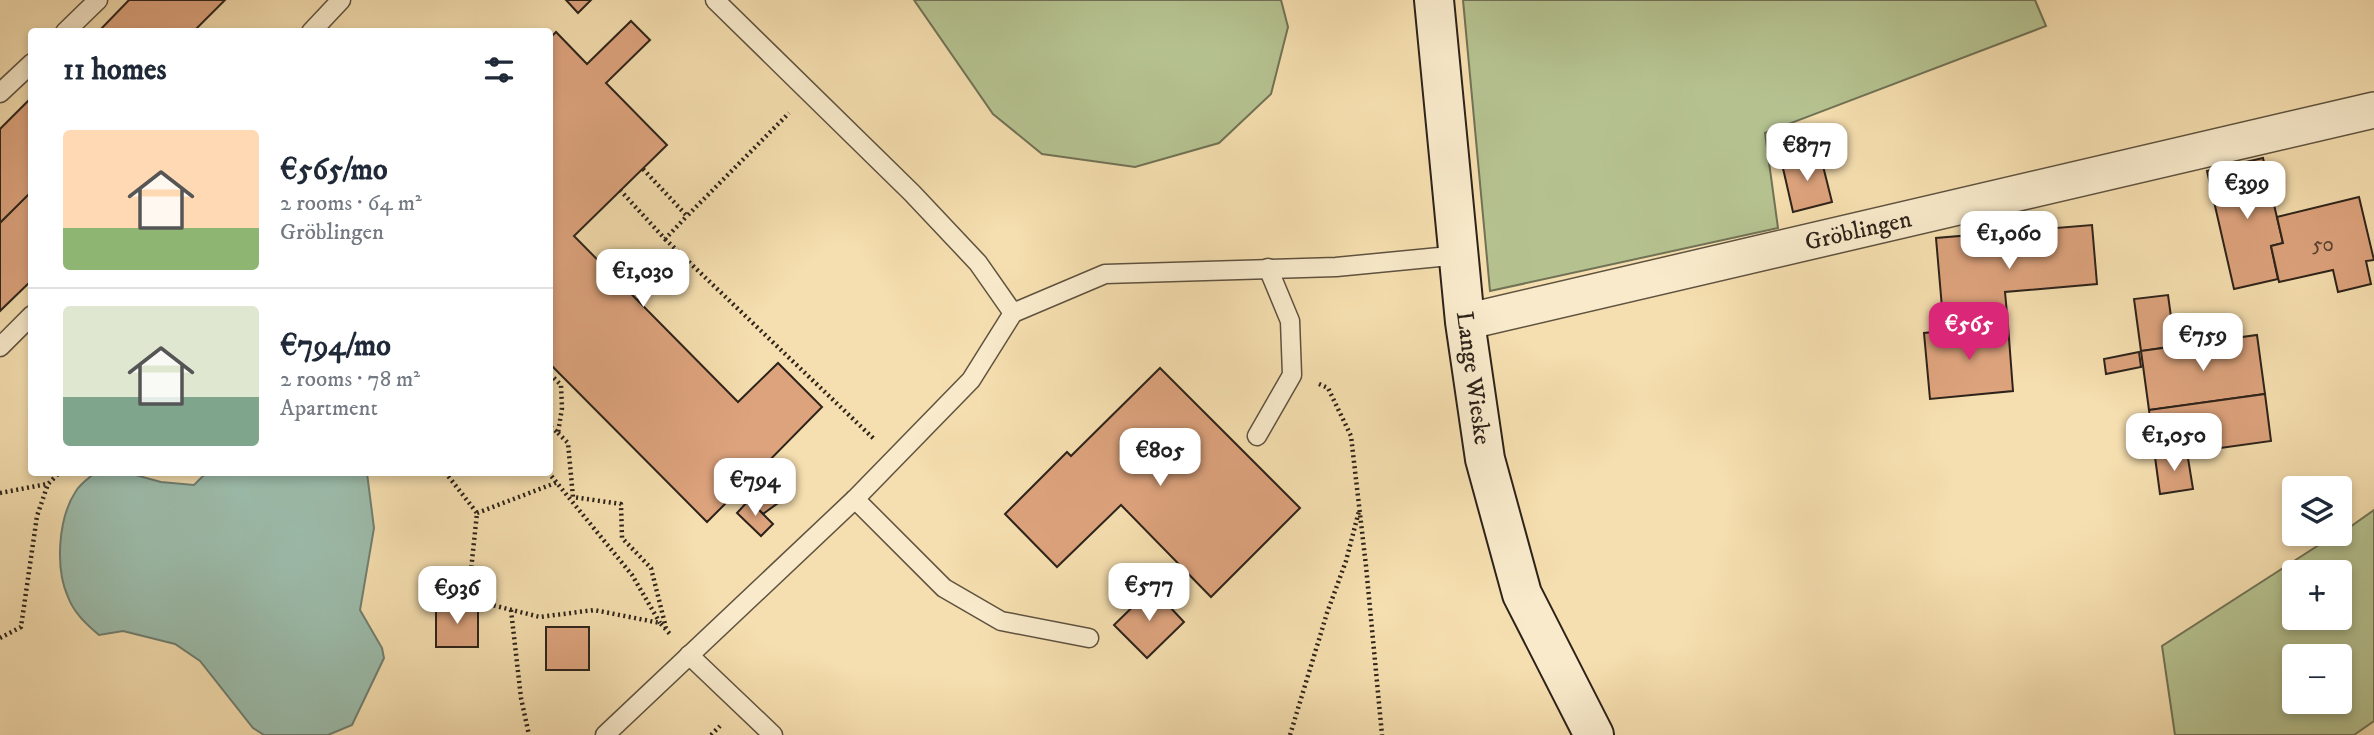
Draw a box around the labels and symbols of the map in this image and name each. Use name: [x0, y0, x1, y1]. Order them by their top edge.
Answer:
pin: €877: [1766, 124, 1848, 183]
pin: €399: [2206, 162, 2288, 221]
street label: Gröblingen: [1802, 204, 1915, 258]
pin: €1,060: [1952, 212, 2066, 271]
house number: 50: [2312, 232, 2334, 258]
pin: €1,030: [586, 250, 700, 309]
pin: €565: [1928, 302, 2010, 362]
street label: Lange Wieske: [1449, 309, 1497, 447]
pin: €759: [2162, 314, 2244, 373]
pin: €1,050: [2117, 414, 2231, 473]
pin: €805: [1119, 428, 1201, 488]
pin: €794: [714, 458, 796, 518]
pin: €577: [1108, 564, 1190, 623]
pin: €936: [416, 566, 498, 626]

